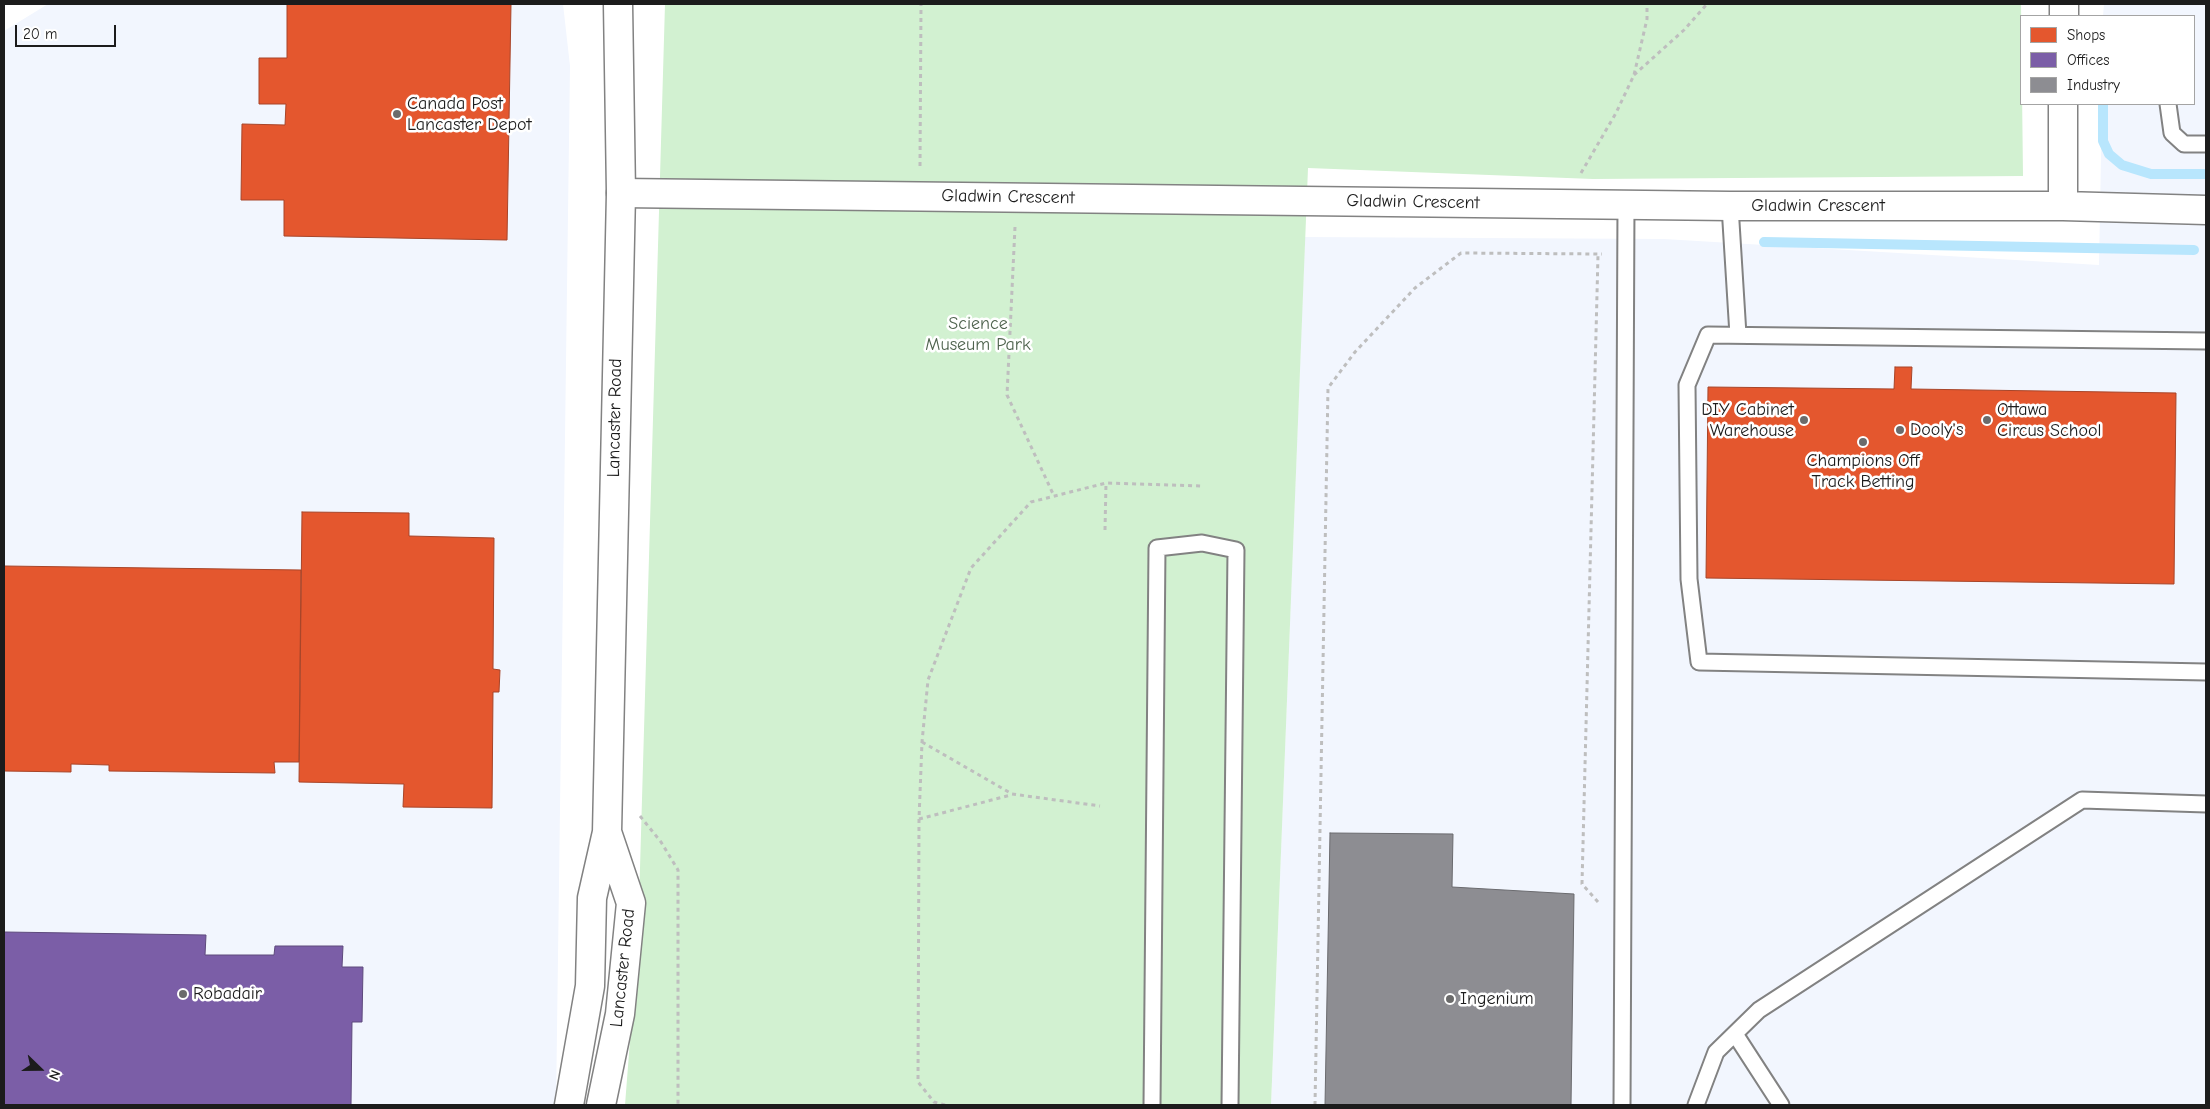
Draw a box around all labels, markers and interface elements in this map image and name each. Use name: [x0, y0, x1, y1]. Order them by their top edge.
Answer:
scale bar: [18, 15, 119, 47]
legend: [2020, 15, 2195, 105]
text: 20 m: [23, 25, 57, 43]
text: Shops: [2067, 26, 2105, 44]
text: Offices: [2067, 51, 2109, 69]
text: Industry: [2067, 76, 2120, 94]
place label: Canada Post Lancaster Depot: [407, 93, 532, 136]
marker: Canada Post Lancaster Depot: [391, 108, 403, 120]
street label: Gladwin Crescent: [941, 185, 1075, 209]
street label: Gladwin Crescent: [1346, 190, 1480, 214]
street label: Gladwin Crescent: [1751, 195, 1885, 217]
park label: Science Museum Park: [925, 313, 1031, 356]
street label: Lancaster Road: [603, 358, 627, 478]
place label: DIY Cabinet Warehouse: [1701, 399, 1794, 442]
place label: Ottawa Circus School: [1997, 399, 2101, 442]
marker: DIY Cabinet Warehouse: [1798, 414, 1810, 426]
marker: Ottawa Circus School: [1981, 414, 1993, 426]
place label: Dooly's: [1910, 419, 1963, 441]
marker: Dooly's: [1894, 424, 1906, 436]
marker: Champions Off Track Betting: [1857, 436, 1869, 448]
place label: Champions Off Track Betting: [1806, 450, 1920, 492]
street label: Lancaster Road: [606, 908, 640, 1028]
place label: Robadair: [193, 983, 262, 1005]
marker: Robadair: [177, 988, 189, 1000]
place label: Ingenium: [1460, 988, 1534, 1010]
marker: Ingenium: [1444, 993, 1456, 1005]
north arrow: [15, 1044, 65, 1094]
text: N: [45, 1067, 64, 1082]

